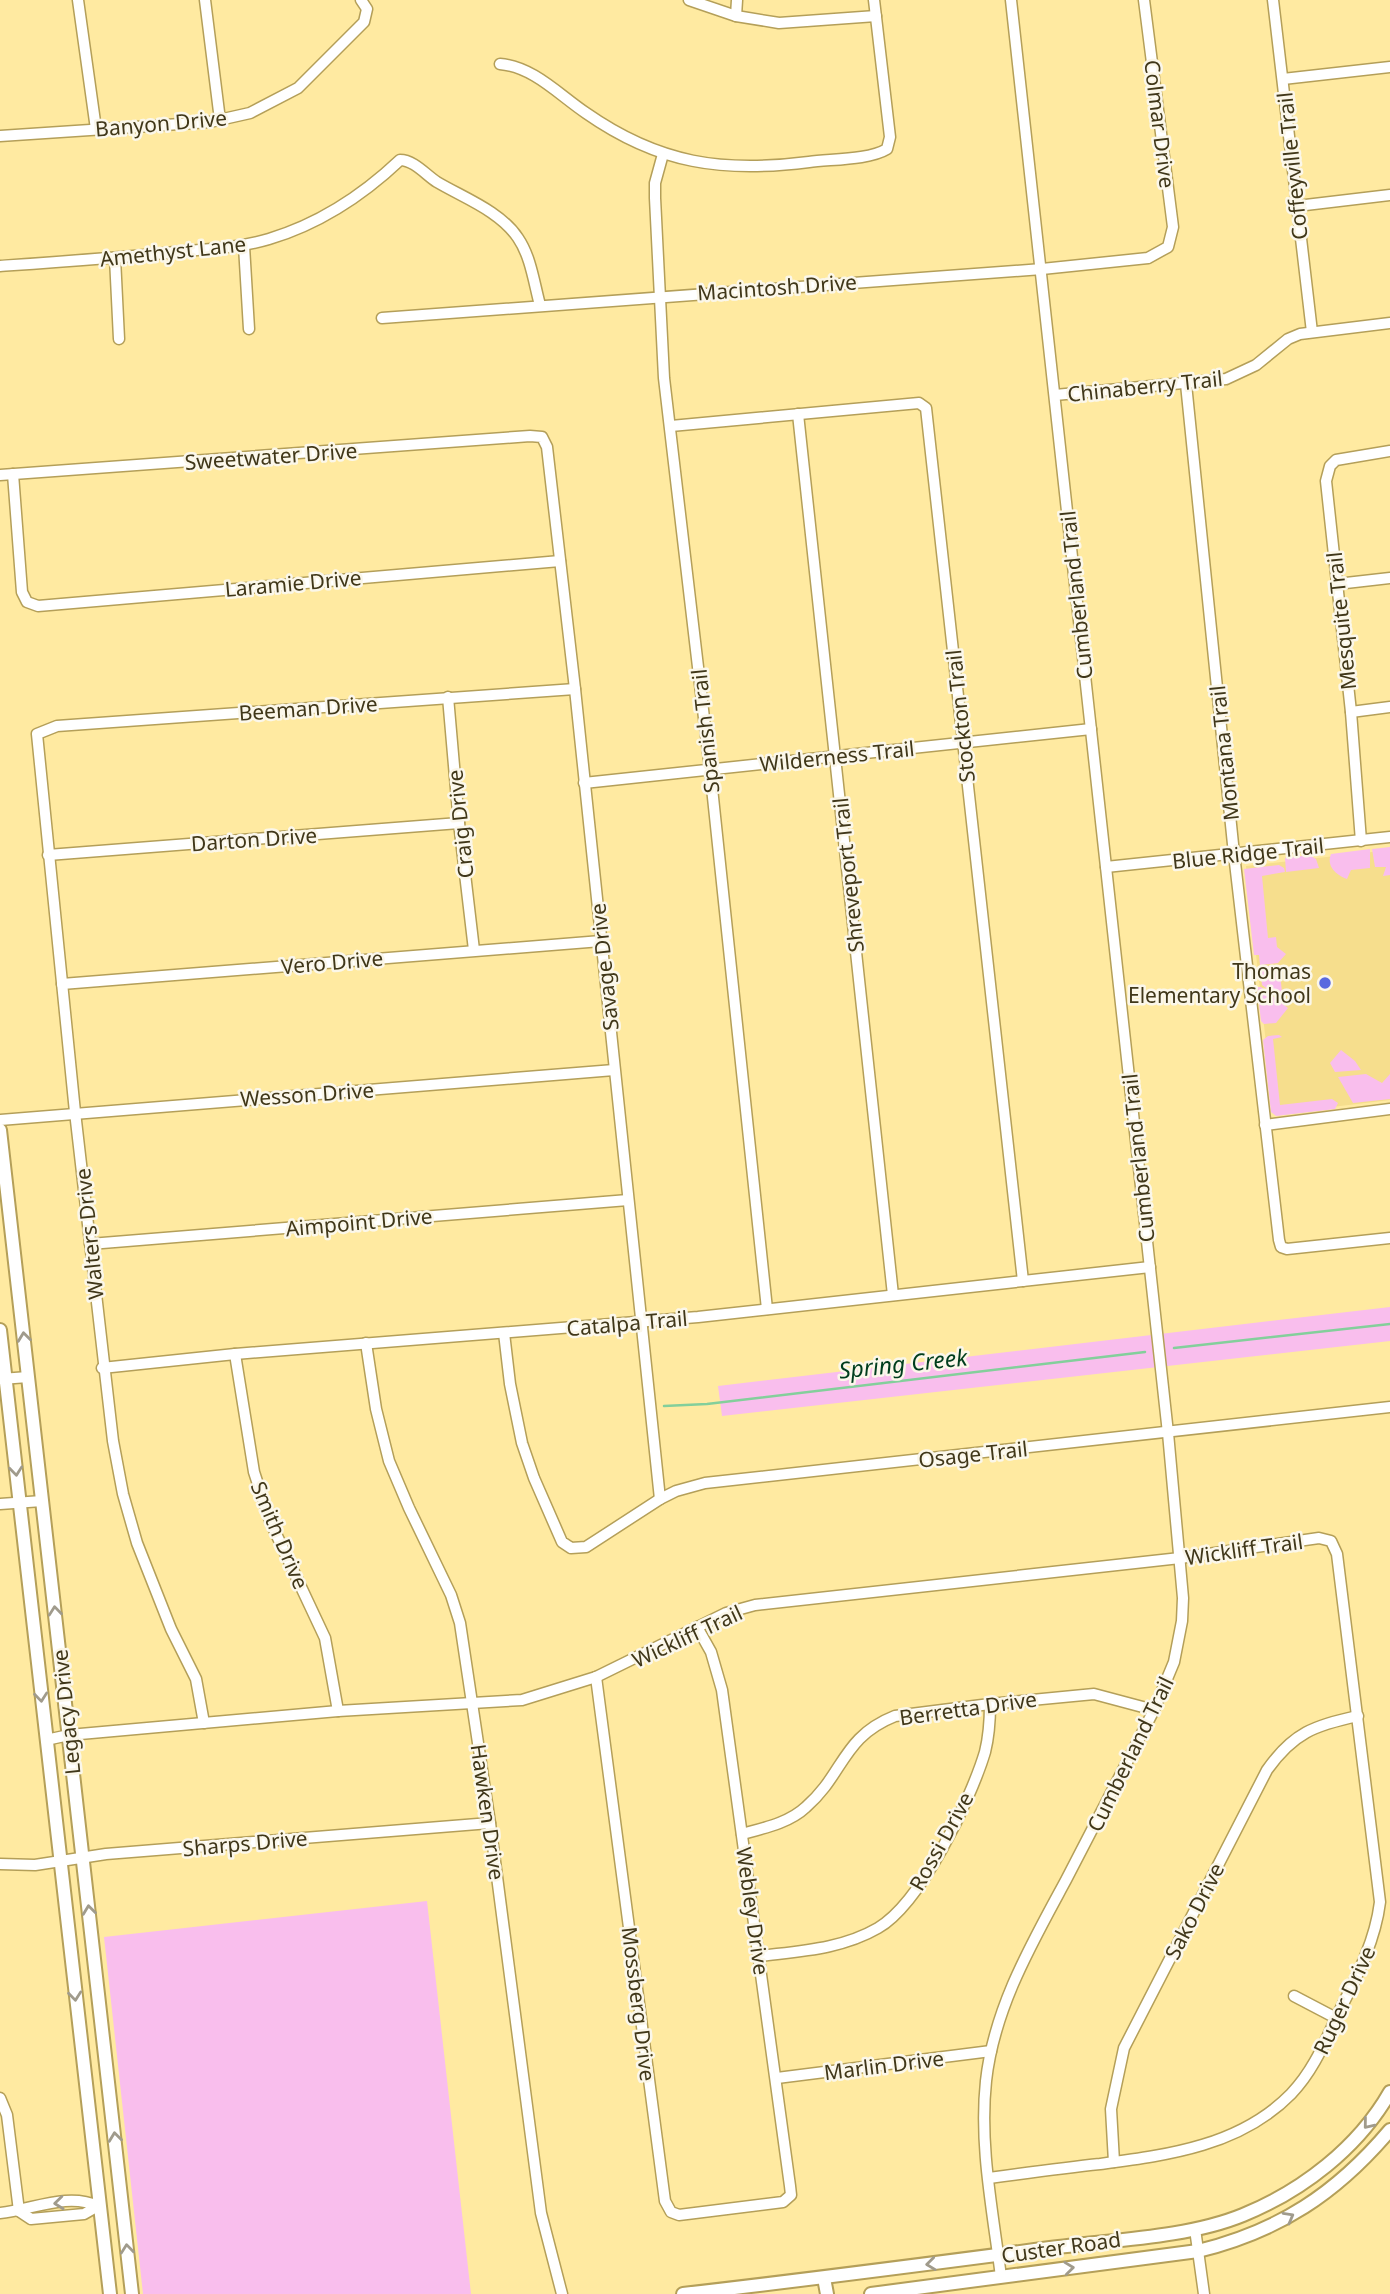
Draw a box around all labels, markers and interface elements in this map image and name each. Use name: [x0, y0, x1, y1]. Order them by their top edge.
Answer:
street label: Colmar Drive: [1138, 58, 1182, 190]
street label: Coffeyville Trail: [1270, 91, 1314, 241]
street label: Banyon Drive: [94, 103, 228, 143]
street label: Amethyst Lane: [99, 229, 247, 273]
street label: Macintosh Drive: [696, 267, 858, 307]
street label: Chinaberry Trail: [1066, 364, 1224, 408]
street label: Sweetwater Drive: [184, 436, 358, 476]
street label: Cumberland Trail: [1053, 509, 1099, 681]
street label: Mesquite Trail: [1320, 551, 1362, 691]
street label: Laramie Drive: [223, 563, 363, 603]
street label: Stockton Trail: [939, 648, 981, 784]
street label: Spanish Trail: [685, 668, 725, 794]
street label: Montana Trail: [1203, 684, 1245, 822]
street label: Beeman Drive: [238, 689, 378, 727]
street label: Wilderness Trail: [758, 734, 916, 778]
street label: Craig Drive: [440, 768, 480, 880]
street label: Shreveport Trail: [826, 796, 870, 954]
street label: Darton Drive: [190, 821, 318, 857]
street label: Blue Ridge Trail: [1171, 831, 1325, 875]
street label: Savage Drive: [583, 902, 625, 1032]
street label: Vero Drive: [280, 944, 384, 980]
place label: Thomas Elementary School: [1128, 957, 1311, 1009]
marker: Thomas Elementary School: [1317, 975, 1333, 991]
street label: Cumberland Trail: [1115, 1072, 1161, 1244]
street label: Wesson Drive: [239, 1075, 375, 1113]
street label: Walters Drive: [68, 1167, 110, 1301]
street label: Aimpoint Drive: [284, 1202, 434, 1242]
street label: Catalpa Trail: [565, 1304, 689, 1342]
one-way arrow: [16, 1331, 31, 1342]
water label: Spring Creek: [837, 1340, 971, 1386]
street label: Osage Trail: [917, 1434, 1029, 1474]
one-way arrow: [8, 1465, 23, 1477]
street label: Smith Drive: [245, 1477, 315, 1593]
street label: Wickliff Trail: [1183, 1527, 1305, 1571]
street label: Wickliff Trail: [627, 1598, 747, 1674]
one-way arrow: [47, 1606, 62, 1617]
street label: Legacy Drive: [46, 1648, 86, 1776]
street label: Cumberland Trail: [1080, 1672, 1180, 1836]
street label: Berretta Drive: [897, 1684, 1039, 1732]
one-way arrow: [34, 1691, 49, 1703]
street label: Hawken Drive: [465, 1742, 511, 1882]
street label: Rossi Drive: [902, 1787, 980, 1895]
street label: Sharps Drive: [181, 1824, 309, 1862]
street label: Webley Drive: [730, 1845, 776, 1977]
street label: Sako Drive: [1158, 1858, 1230, 1964]
one-way arrow: [81, 1905, 96, 1916]
street label: Mossberg Drive: [616, 1925, 662, 2083]
street label: Ruger Drive: [1307, 1941, 1381, 2059]
one-way arrow: [67, 1990, 82, 2002]
street label: Marlin Drive: [822, 2044, 946, 2086]
one-way arrow: [1364, 2116, 1376, 2129]
one-way arrow: [107, 2131, 122, 2142]
one-way arrow: [53, 2195, 65, 2210]
one-way arrow: [1281, 2212, 1294, 2225]
street label: Custer Road: [999, 2225, 1123, 2269]
one-way arrow: [120, 2243, 135, 2254]
one-way arrow: [925, 2256, 937, 2271]
one-way arrow: [1063, 2260, 1075, 2275]

